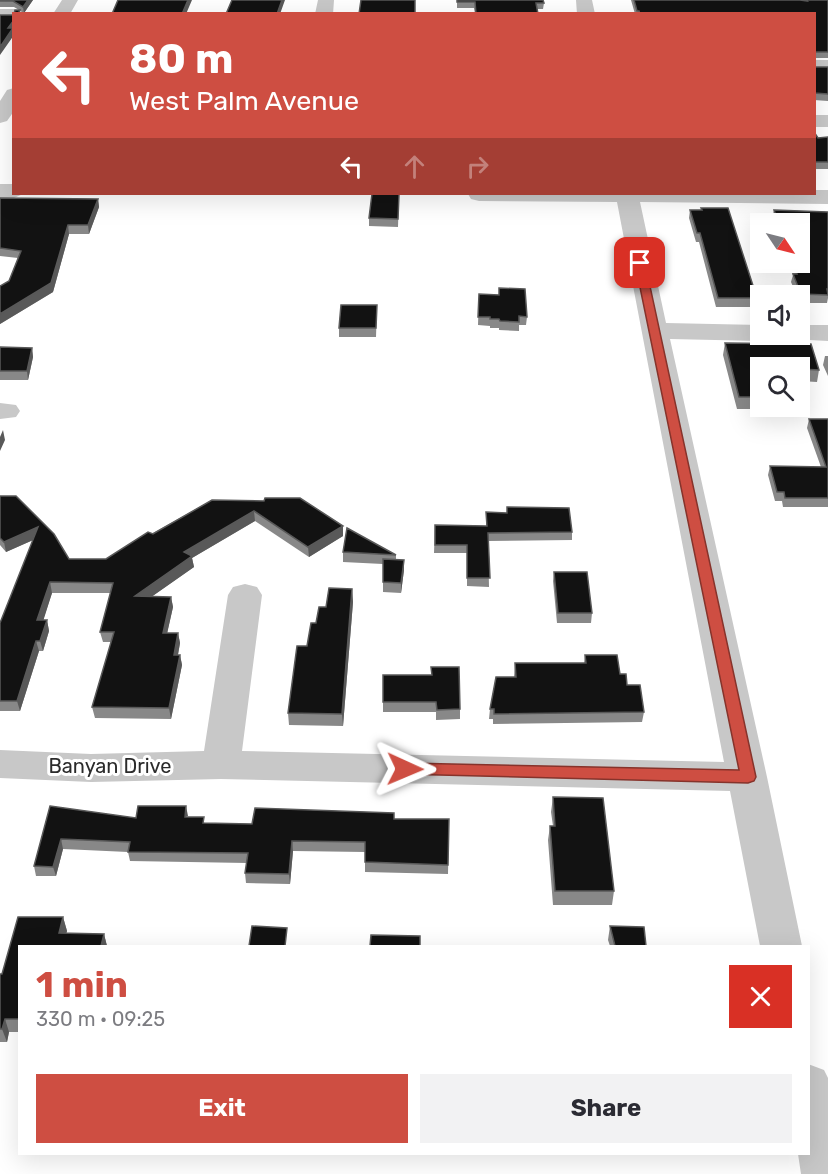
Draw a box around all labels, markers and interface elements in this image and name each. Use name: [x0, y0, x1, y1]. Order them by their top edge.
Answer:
text: 80 m: [129, 34, 233, 84]
icon: left: [30, 36, 108, 114]
text: West Palm Avenue: [129, 85, 359, 117]
icon: left: [335, 150, 368, 183]
icon: ahead: [398, 150, 431, 183]
icon: right: [461, 150, 494, 183]
north arrow: [750, 213, 810, 273]
map controls: [750, 213, 810, 417]
pin: [614, 237, 665, 288]
icon: arrive: [623, 246, 656, 279]
button: sound: [750, 285, 810, 345]
button: search: [750, 357, 810, 417]
position arrow: [373, 737, 437, 801]
street label: Banyan Drive: [48, 754, 172, 778]
text: 1 min: [36, 963, 128, 1006]
button: close: [729, 965, 792, 1028]
text: 330 m · 09:25: [36, 1007, 165, 1031]
button: Exit: [36, 1074, 408, 1143]
button: Share: [420, 1074, 792, 1143]

